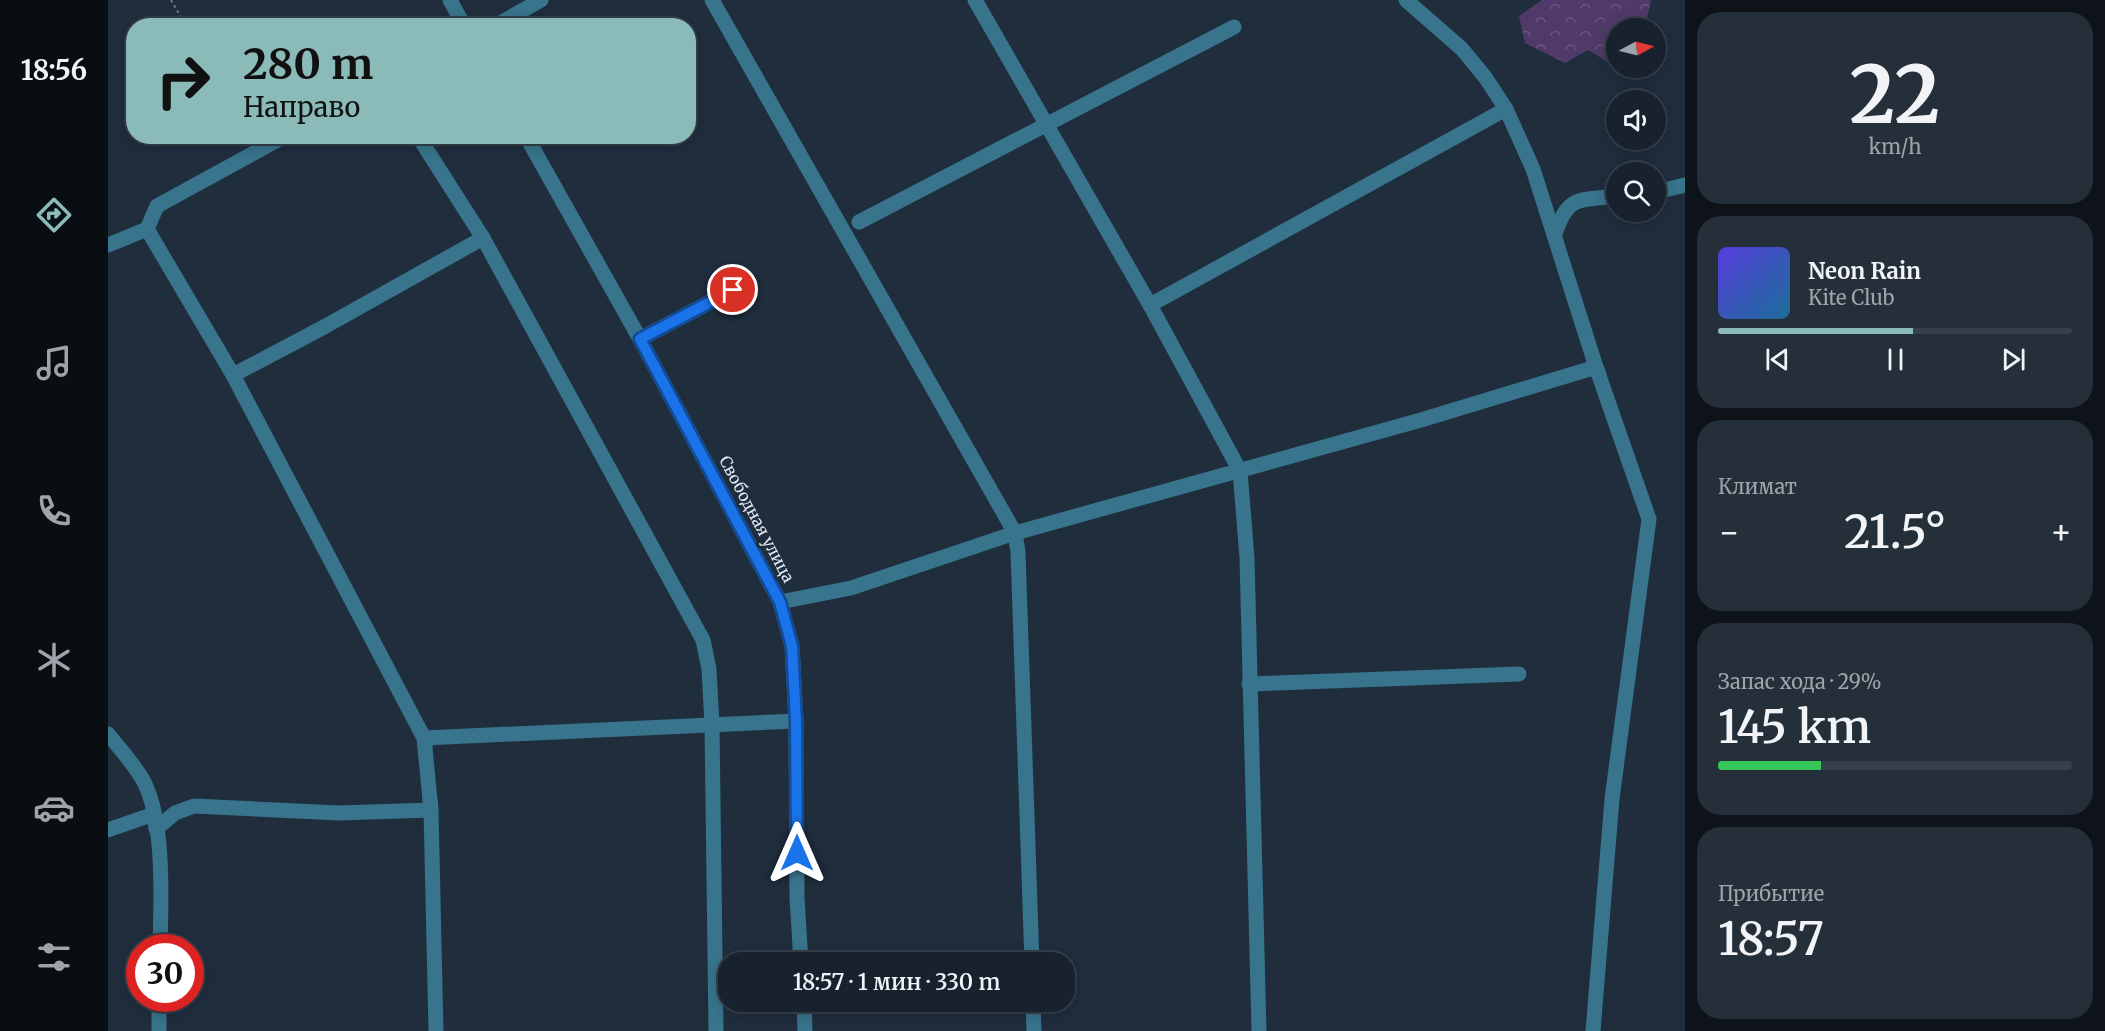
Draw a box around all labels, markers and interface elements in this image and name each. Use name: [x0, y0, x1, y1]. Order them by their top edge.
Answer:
north arrow: [1606, 18, 1666, 78]
map controls: [1606, 18, 1666, 222]
text: 280 m: [243, 38, 373, 90]
icon: right: [144, 42, 222, 120]
text: 22: [1850, 46, 1940, 144]
text: 18:56: [21, 53, 87, 87]
text: Направо: [243, 90, 360, 124]
button: sound: [1606, 90, 1666, 150]
text: km/h: [1869, 134, 1921, 159]
button: search: [1606, 162, 1666, 222]
icon: directions: [33, 194, 75, 236]
text: Neon Rain: [1808, 257, 1921, 285]
pin: [707, 264, 758, 315]
icon: arrive: [716, 273, 749, 306]
text: Kite Club: [1808, 285, 1894, 310]
icon: music: [33, 342, 75, 384]
icon: previous: [1761, 343, 1794, 376]
icon: pause: [1879, 343, 1912, 376]
icon: next: [1997, 343, 2030, 376]
street label: Свободная улица: [715, 452, 799, 586]
text: Климат: [1718, 474, 1797, 499]
icon: phone: [33, 490, 75, 532]
text: 21.5°: [1844, 504, 1946, 560]
text: −: [1718, 512, 1740, 553]
text: +: [2050, 512, 2072, 553]
icon: climate: [33, 639, 75, 681]
text: Запас хода · 29%: [1718, 669, 1881, 694]
text: 145 km: [1718, 699, 1871, 755]
icon: car: [33, 787, 75, 829]
position arrow: [765, 821, 829, 885]
text: Прибытие: [1718, 881, 1824, 906]
text: 18:57: [1718, 911, 1824, 967]
speed limit sign: 30: [126, 934, 204, 1012]
icon: filters: [33, 936, 75, 978]
text: 18:57 · 1 мин · 330 m: [793, 968, 1000, 996]

